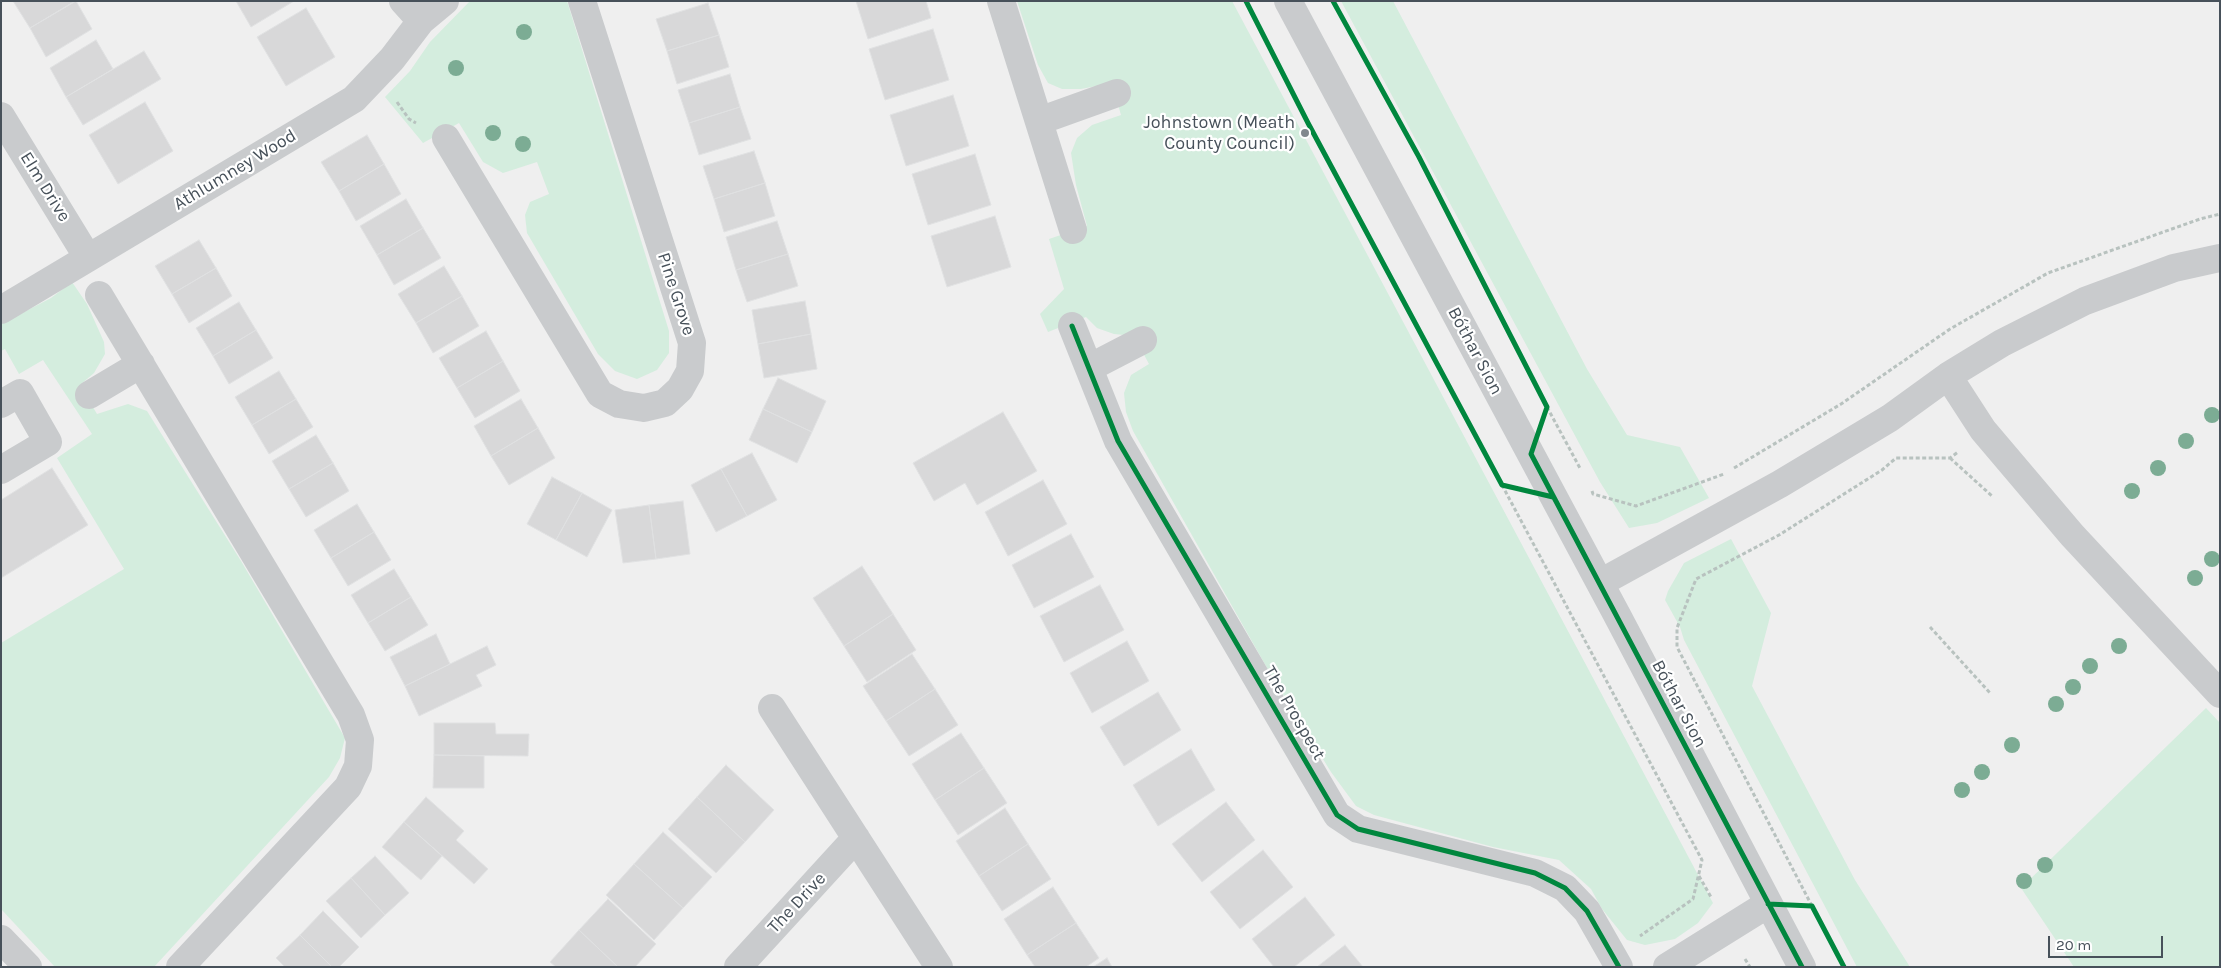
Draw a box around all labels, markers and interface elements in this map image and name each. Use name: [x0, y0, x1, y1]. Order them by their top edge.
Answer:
place label: Johnstown (Meath County Council): [1144, 112, 1295, 154]
street label: Athlumney Wood: [170, 125, 300, 215]
marker: Johnstown (Meath County Council): [1299, 127, 1311, 139]
street label: Elm Drive: [15, 148, 75, 226]
street label: Pine Grove: [652, 250, 700, 338]
street label: Bóthar Sion: [1443, 303, 1507, 399]
street label: Bóthar Sion: [1647, 656, 1711, 752]
street label: The Prospect: [1258, 662, 1330, 764]
street label: The Drive: [763, 868, 831, 938]
scale bar: [2051, 926, 2166, 958]
text: 20 m: [2056, 936, 2091, 954]

